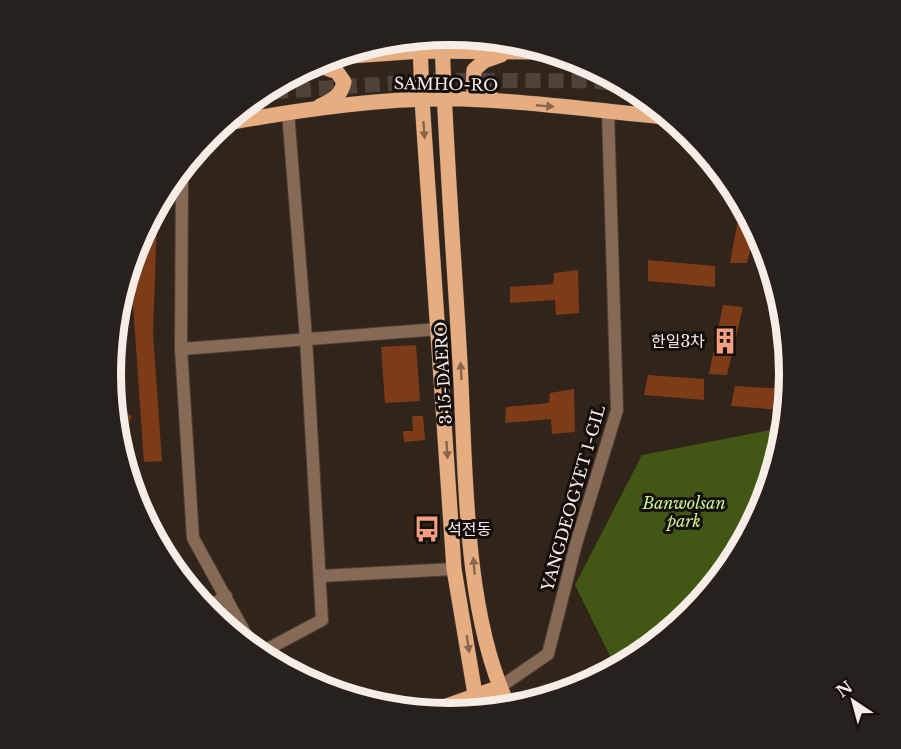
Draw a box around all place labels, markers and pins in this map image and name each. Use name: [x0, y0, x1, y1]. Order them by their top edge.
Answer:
building icon: 한일3차: [710, 326, 740, 356]
place label: 한일3차: [651, 331, 705, 351]
bus stop icon: 석전동: [412, 514, 442, 544]
place label: 석전동: [447, 519, 491, 539]

